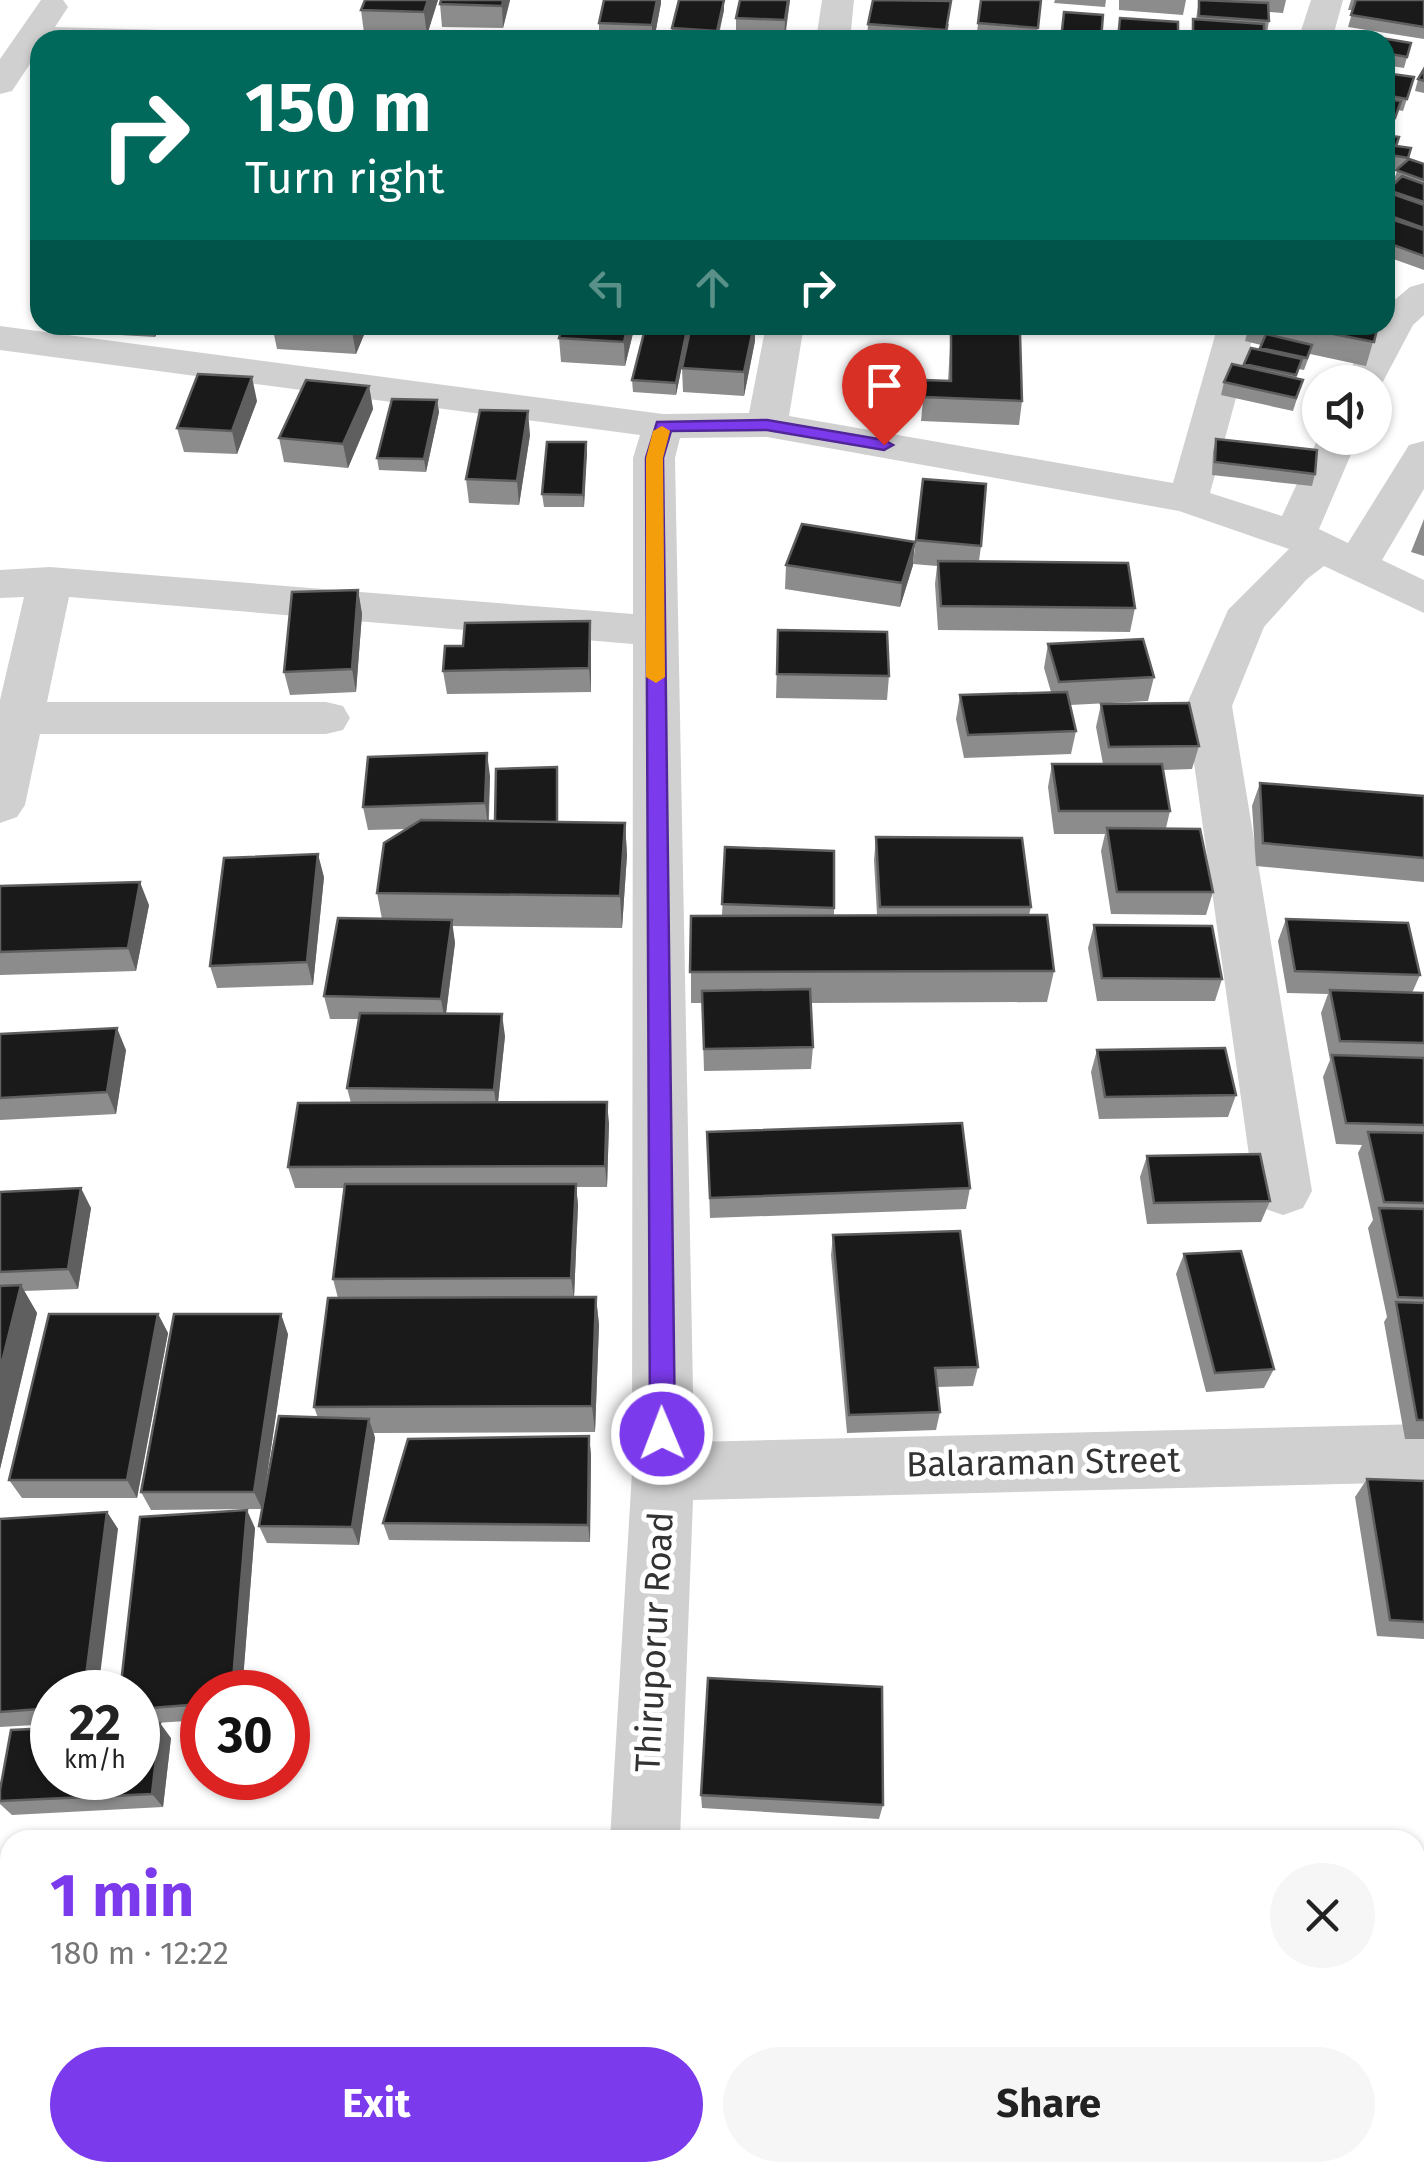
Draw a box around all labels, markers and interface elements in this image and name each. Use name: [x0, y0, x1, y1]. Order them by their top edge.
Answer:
text: 150 m: [245, 66, 432, 150]
icon: right: [80, 70, 210, 200]
text: Turn right: [245, 151, 444, 205]
icon: left: [580, 260, 635, 315]
icon: ahead: [685, 260, 740, 315]
icon: right: [790, 260, 845, 315]
pin: [842, 343, 927, 446]
icon: arrive: [857, 358, 912, 413]
map controls: [1302, 365, 1392, 455]
button: sound: [1302, 365, 1392, 455]
position arrow: [610, 1382, 714, 1486]
street label: Balaraman Street: [906, 1439, 1181, 1485]
street label: Thiruporur Road: [626, 1511, 682, 1773]
speed limit sign: 30: [180, 1670, 310, 1800]
text: 22: [69, 1693, 121, 1753]
text: km/h: [64, 1745, 126, 1775]
text: 1 min: [50, 1860, 194, 1932]
button: close: [1270, 1863, 1375, 1968]
text: 180 m · 12:22: [50, 1934, 229, 1972]
button: Exit: [50, 2047, 703, 2162]
button: Share: [723, 2047, 1375, 2162]

